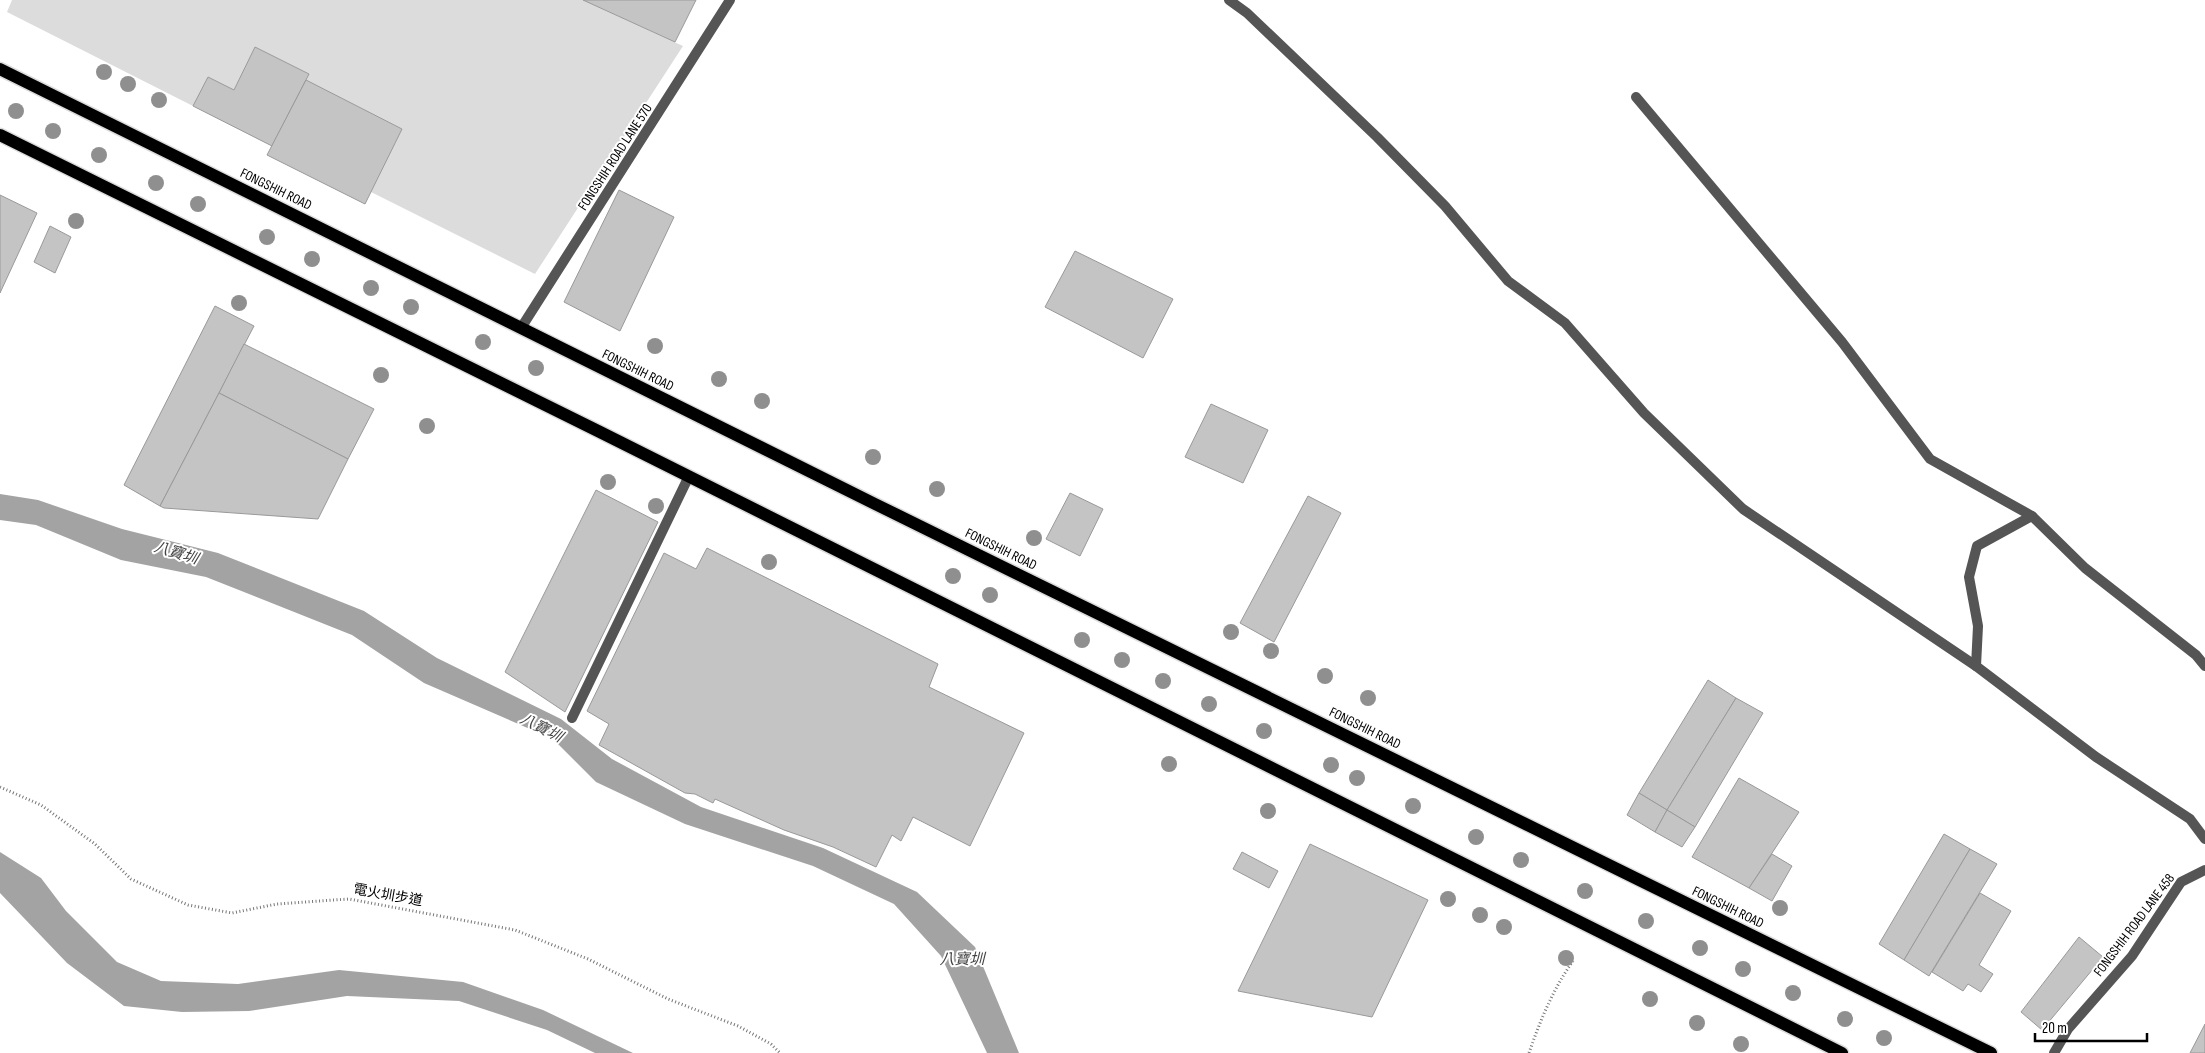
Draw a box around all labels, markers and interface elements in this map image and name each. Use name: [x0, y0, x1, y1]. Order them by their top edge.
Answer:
street label: FONGSHIH ROAD LANE 570: [574, 100, 656, 214]
street label: FONGSHIH ROAD: [237, 164, 315, 214]
street label: FONGSHIH ROAD: [599, 345, 677, 395]
street label: FONGSHIH ROAD: [962, 524, 1040, 574]
water label: 八寶圳: [152, 537, 202, 569]
street label: FONGSHIH ROAD: [1326, 703, 1404, 753]
water label: 八寶圳: [517, 709, 567, 748]
street label: FONGSHIH ROAD LANE 458: [2090, 870, 2178, 980]
street label: 電火圳步道: [352, 881, 424, 909]
street label: FONGSHIH ROAD: [1689, 882, 1767, 932]
water label: 八寶圳: [939, 950, 986, 969]
scale bar: [2035, 1010, 2148, 1042]
text: 20 m: [2042, 1019, 2067, 1038]

